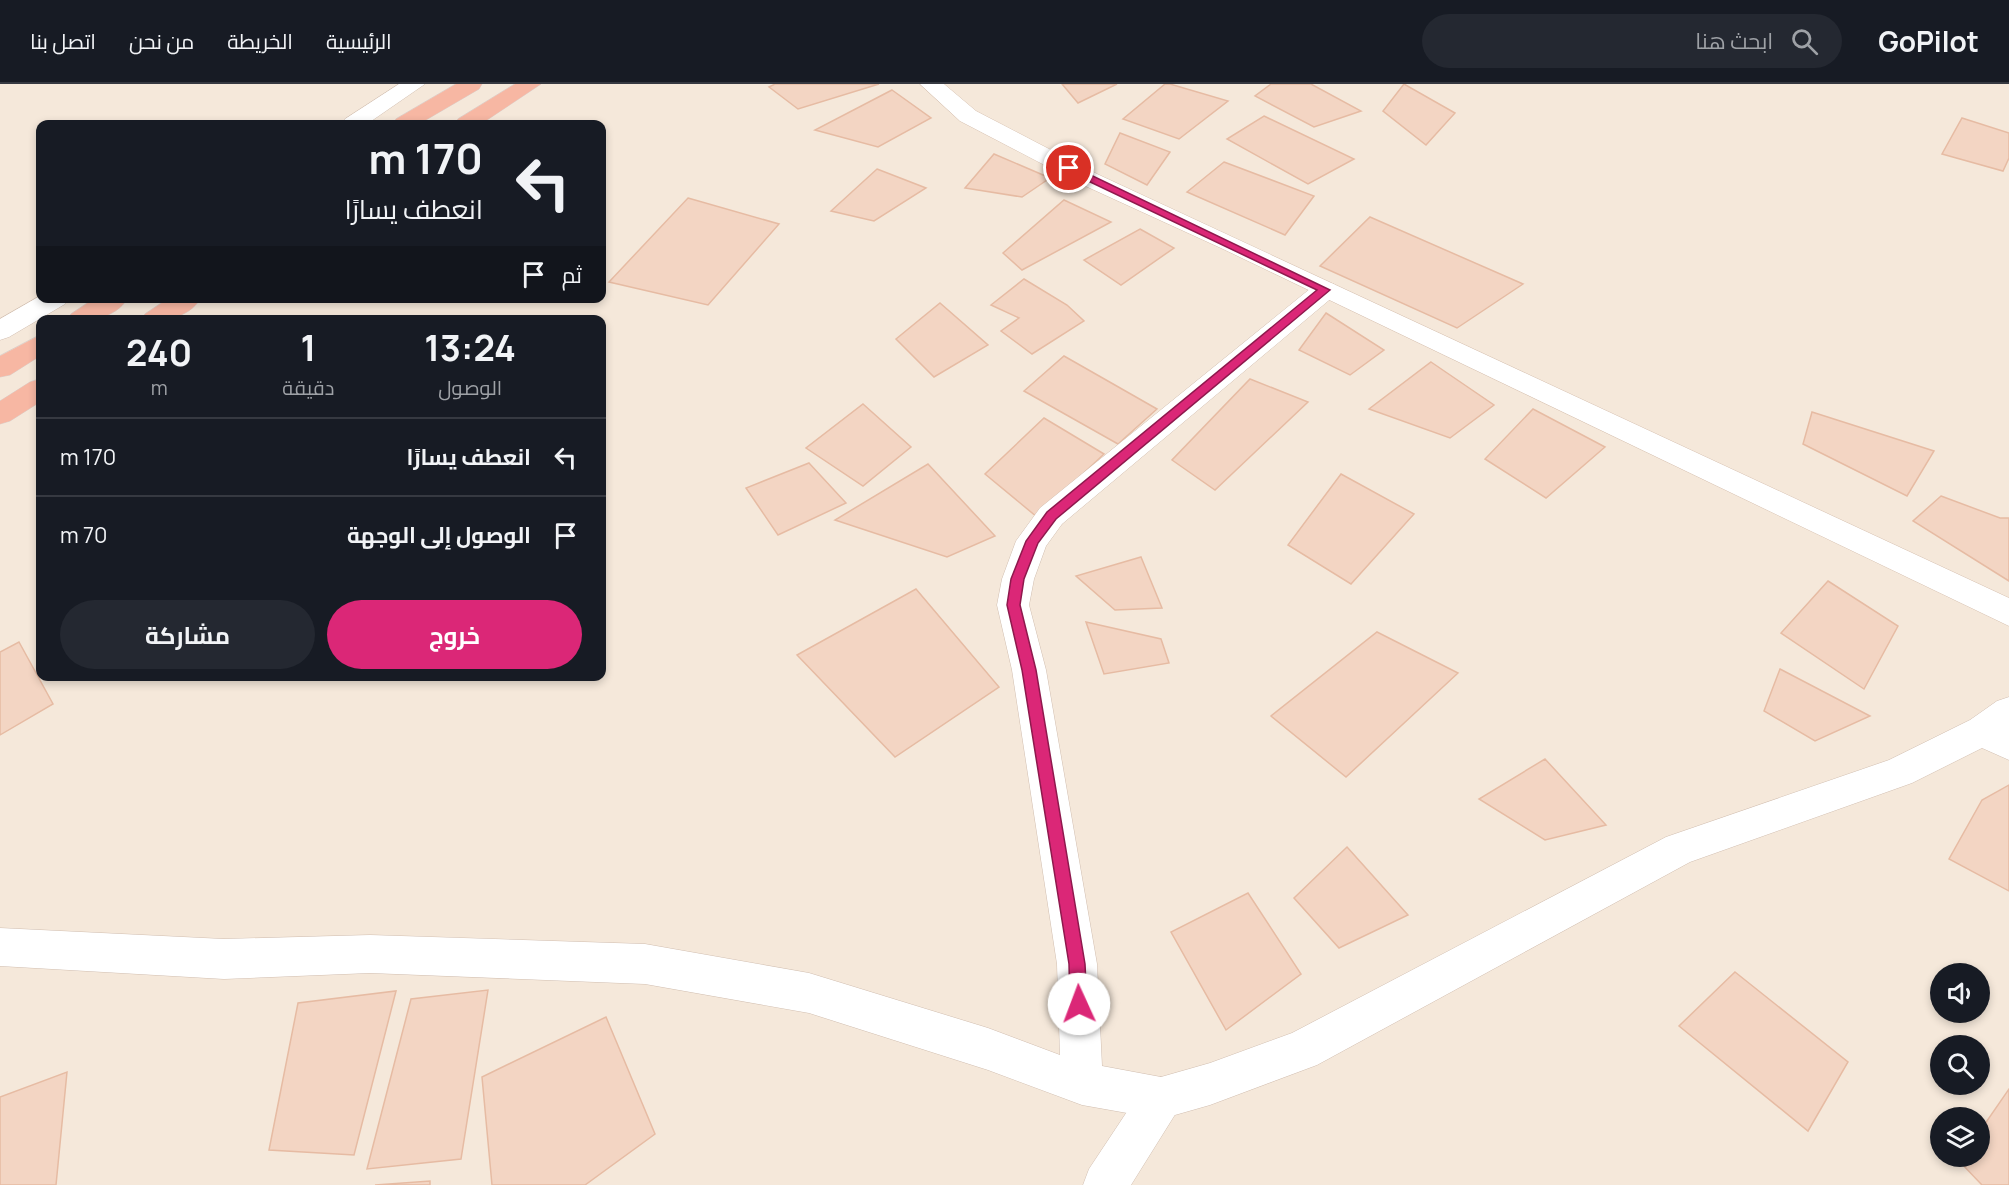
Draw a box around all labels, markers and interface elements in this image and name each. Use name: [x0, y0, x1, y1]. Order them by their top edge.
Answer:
search box: [1422, 14, 1842, 68]
text: GoPilot: [1878, 22, 1979, 60]
icon: search: [1788, 25, 1821, 58]
text: ابحث هنا: [1695, 26, 1773, 56]
text: اتصل بنا: [30, 27, 96, 55]
text: من نحن: [129, 27, 194, 55]
text: الخريطة: [227, 27, 293, 55]
text: الرئيسية: [326, 27, 392, 55]
text: 170 m: [368, 129, 483, 187]
pin: [1043, 142, 1094, 193]
icon: left: [504, 144, 582, 222]
icon: arrive: [1052, 151, 1085, 184]
text: انعطف يسارًا: [344, 190, 483, 227]
icon: arrive: [517, 258, 550, 291]
text: ثم: [562, 260, 582, 290]
text: 1: [300, 323, 316, 372]
text: 13:24: [424, 323, 516, 372]
text: 240: [126, 328, 192, 377]
text: m: [151, 374, 168, 401]
text: دقيقة: [282, 374, 334, 401]
text: الوصول: [438, 374, 502, 401]
icon: left: [549, 441, 582, 474]
text: 170 m: [60, 442, 116, 472]
text: انعطف يسارًا: [407, 442, 531, 472]
icon: arrive: [549, 519, 582, 552]
text: 70 m: [60, 520, 108, 550]
text: الوصول إلى الوجهة: [347, 520, 531, 550]
button: مشاركة: [60, 600, 315, 669]
button: خروج: [327, 600, 582, 669]
map controls: [1930, 963, 1990, 1167]
button: sound: [1930, 963, 1990, 1023]
position arrow: [1047, 972, 1111, 1036]
button: search: [1930, 1035, 1990, 1095]
button: layers: [1930, 1107, 1990, 1167]

